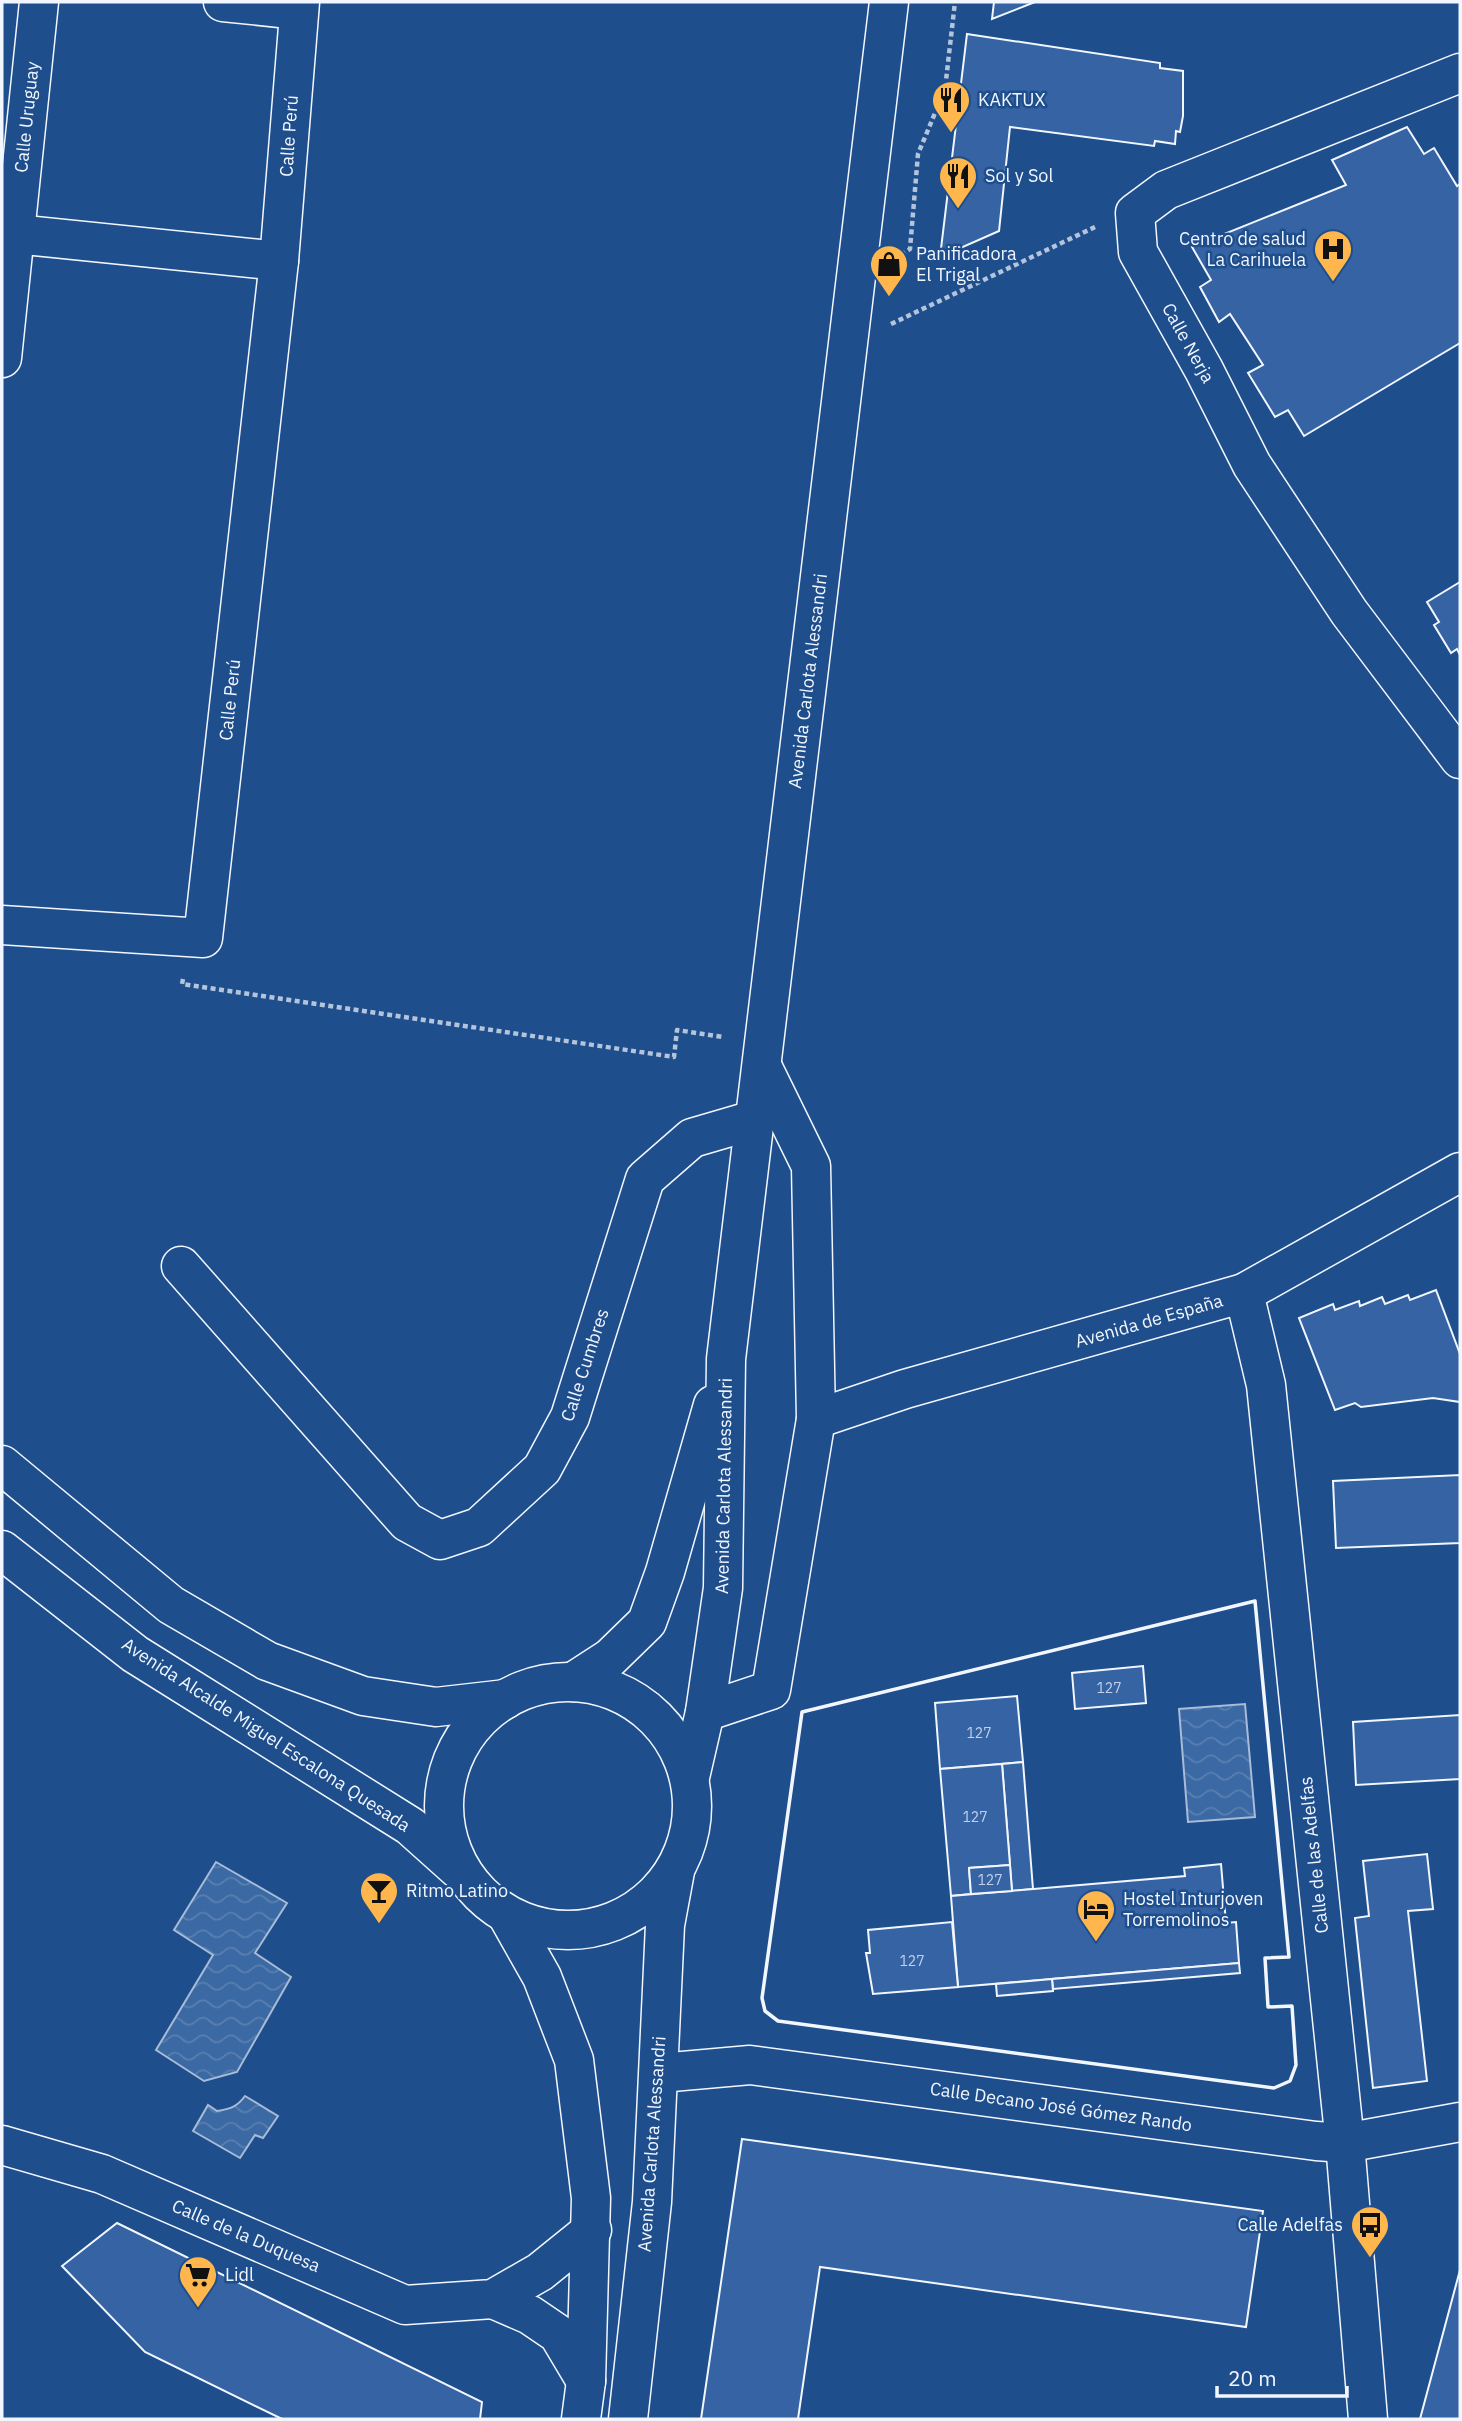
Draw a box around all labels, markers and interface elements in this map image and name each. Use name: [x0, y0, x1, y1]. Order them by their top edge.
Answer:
street label: Calle Uruguay: [9, 60, 44, 174]
restaurant icon: KAKTUX: [930, 79, 972, 134]
place label: KAKTUX: [978, 88, 1046, 111]
street label: Calle Perú: [274, 94, 303, 178]
restaurant icon: Sol y Sol: [937, 155, 979, 210]
place label: Sol y Sol: [985, 164, 1053, 187]
place label: Centro de salud La Carihuela: [1179, 227, 1306, 271]
hospital icon: Centro de salud La Carihuela: [1312, 228, 1354, 283]
place label: Panificadora El Trigal: [916, 242, 1017, 286]
shop icon: Panificadora El Trigal: [868, 243, 910, 298]
street label: Calle Nerja: [1157, 299, 1220, 387]
street label: Avenida Carlota Alessandri: [783, 572, 832, 790]
street label: Calle Perú: [214, 658, 245, 742]
street label: Avenida de España: [1072, 1288, 1226, 1353]
street label: Calle Cumbres: [555, 1305, 614, 1424]
street label: Avenida Carlota Alessandri: [710, 1378, 737, 1594]
street label: Avenida Alcalde Miguel Escalona Quesada: [118, 1633, 415, 1837]
house number: 127: [1096, 1679, 1122, 1697]
house number: 127: [966, 1724, 992, 1742]
street label: Calle de las Adelfas: [1294, 1775, 1333, 1935]
house number: 127: [962, 1808, 988, 1826]
bar icon: Ritmo Latino: [358, 1870, 400, 1925]
house number: 127: [977, 1871, 1003, 1889]
place label: Ritmo Latino: [406, 1879, 508, 1902]
place label: Hostel Inturjoven Torremolinos: [1123, 1887, 1264, 1931]
hotel icon: Hostel Inturjoven Torremolinos: [1075, 1888, 1117, 1943]
house number: 127: [899, 1952, 925, 1970]
street label: Avenida Carlota Alessandri: [632, 2035, 671, 2253]
street label: Calle Decano José Gómez Rando: [929, 2077, 1194, 2136]
street label: Calle de la Duquesa: [168, 2194, 324, 2277]
bus stop icon: Calle Adelfas: [1349, 2204, 1391, 2259]
place label: Calle Adelfas: [1237, 2213, 1343, 2236]
supermarket icon: Lidl: [177, 2254, 219, 2309]
place label: Lidl: [225, 2263, 254, 2286]
scale bar: [1217, 2354, 1346, 2398]
text: 20 m: [1228, 2364, 1277, 2392]

